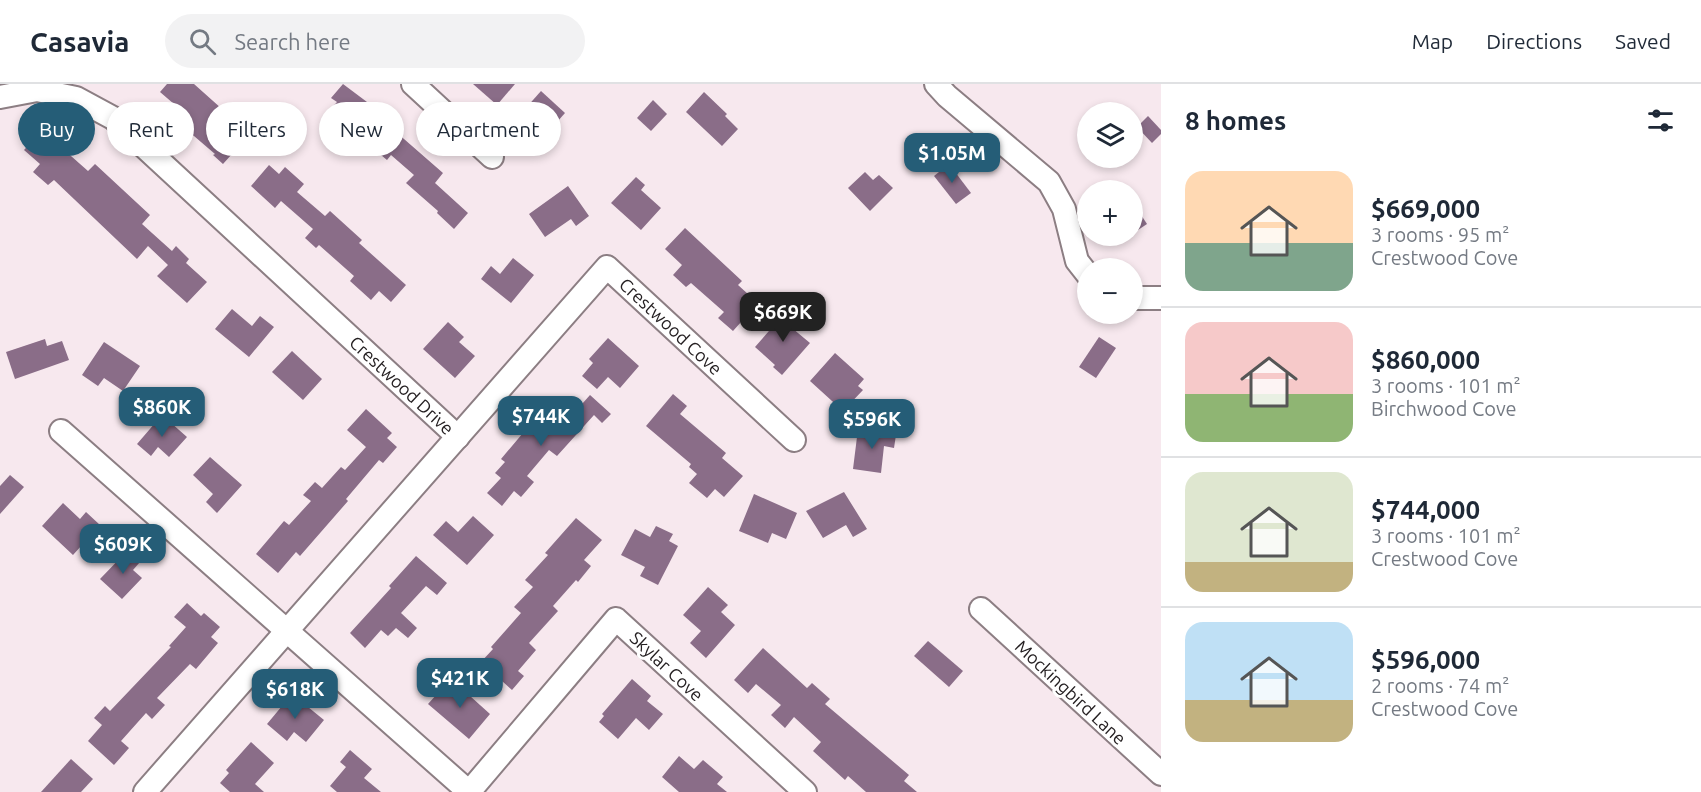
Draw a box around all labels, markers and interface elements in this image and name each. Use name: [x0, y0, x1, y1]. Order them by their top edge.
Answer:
search box: [165, 14, 585, 68]
icon: search: [186, 25, 219, 58]
text: Casavia: [30, 26, 129, 57]
text: Search here: [234, 29, 351, 54]
text: Map: [1412, 29, 1453, 53]
text: Directions: [1486, 29, 1582, 53]
text: Saved: [1615, 29, 1671, 53]
chip: Buy: [18, 102, 95, 156]
chip: Rent: [107, 102, 194, 156]
chip: Filters: [206, 102, 307, 156]
chip: New: [319, 102, 404, 156]
chip: Apartment: [416, 102, 561, 156]
map controls: [1077, 102, 1143, 324]
button: layers: [1077, 102, 1143, 168]
icon: filters: [1644, 104, 1677, 137]
text: 8 homes: [1185, 106, 1286, 135]
pin: $1.05M: [903, 133, 1001, 184]
text: $1.05M: [918, 141, 986, 164]
button: +: [1077, 180, 1143, 246]
text: $669,000: [1371, 194, 1480, 223]
icon: home: [1233, 195, 1305, 267]
text: 3 rooms · 95 m²: [1371, 223, 1509, 246]
text: Crestwood Cove: [1371, 246, 1518, 269]
button: −: [1077, 258, 1143, 324]
street label: Crestwood Cove: [616, 273, 726, 379]
pin: $669K: [741, 292, 825, 343]
text: $669K: [754, 300, 812, 323]
street label: Crestwood Drive: [346, 332, 458, 438]
text: $860,000: [1371, 345, 1480, 374]
icon: home: [1233, 346, 1305, 418]
text: 3 rooms · 101 m²: [1371, 374, 1521, 397]
pin: $860K: [120, 387, 204, 438]
text: $860K: [133, 395, 191, 418]
pin: $744K: [499, 396, 583, 447]
text: Birchwood Cove: [1371, 397, 1517, 420]
pin: $596K: [830, 399, 914, 450]
text: $744K: [512, 404, 570, 427]
text: $596K: [843, 407, 901, 430]
text: $744,000: [1371, 495, 1480, 524]
icon: home: [1233, 496, 1305, 568]
pin: $609K: [81, 524, 165, 575]
text: 3 rooms · 101 m²: [1371, 524, 1521, 547]
text: $609K: [94, 532, 152, 555]
text: Crestwood Cove: [1371, 547, 1518, 570]
street label: Skylar Cove: [626, 627, 708, 705]
street label: Mockingbird Lane: [1012, 636, 1130, 748]
text: $596,000: [1371, 645, 1480, 674]
icon: home: [1233, 646, 1305, 718]
pin: $421K: [418, 658, 502, 709]
text: $421K: [431, 666, 489, 689]
pin: $618K: [253, 669, 337, 720]
text: 2 rooms · 74 m²: [1371, 674, 1509, 697]
text: $618K: [266, 677, 324, 700]
text: Crestwood Cove: [1371, 697, 1518, 720]

